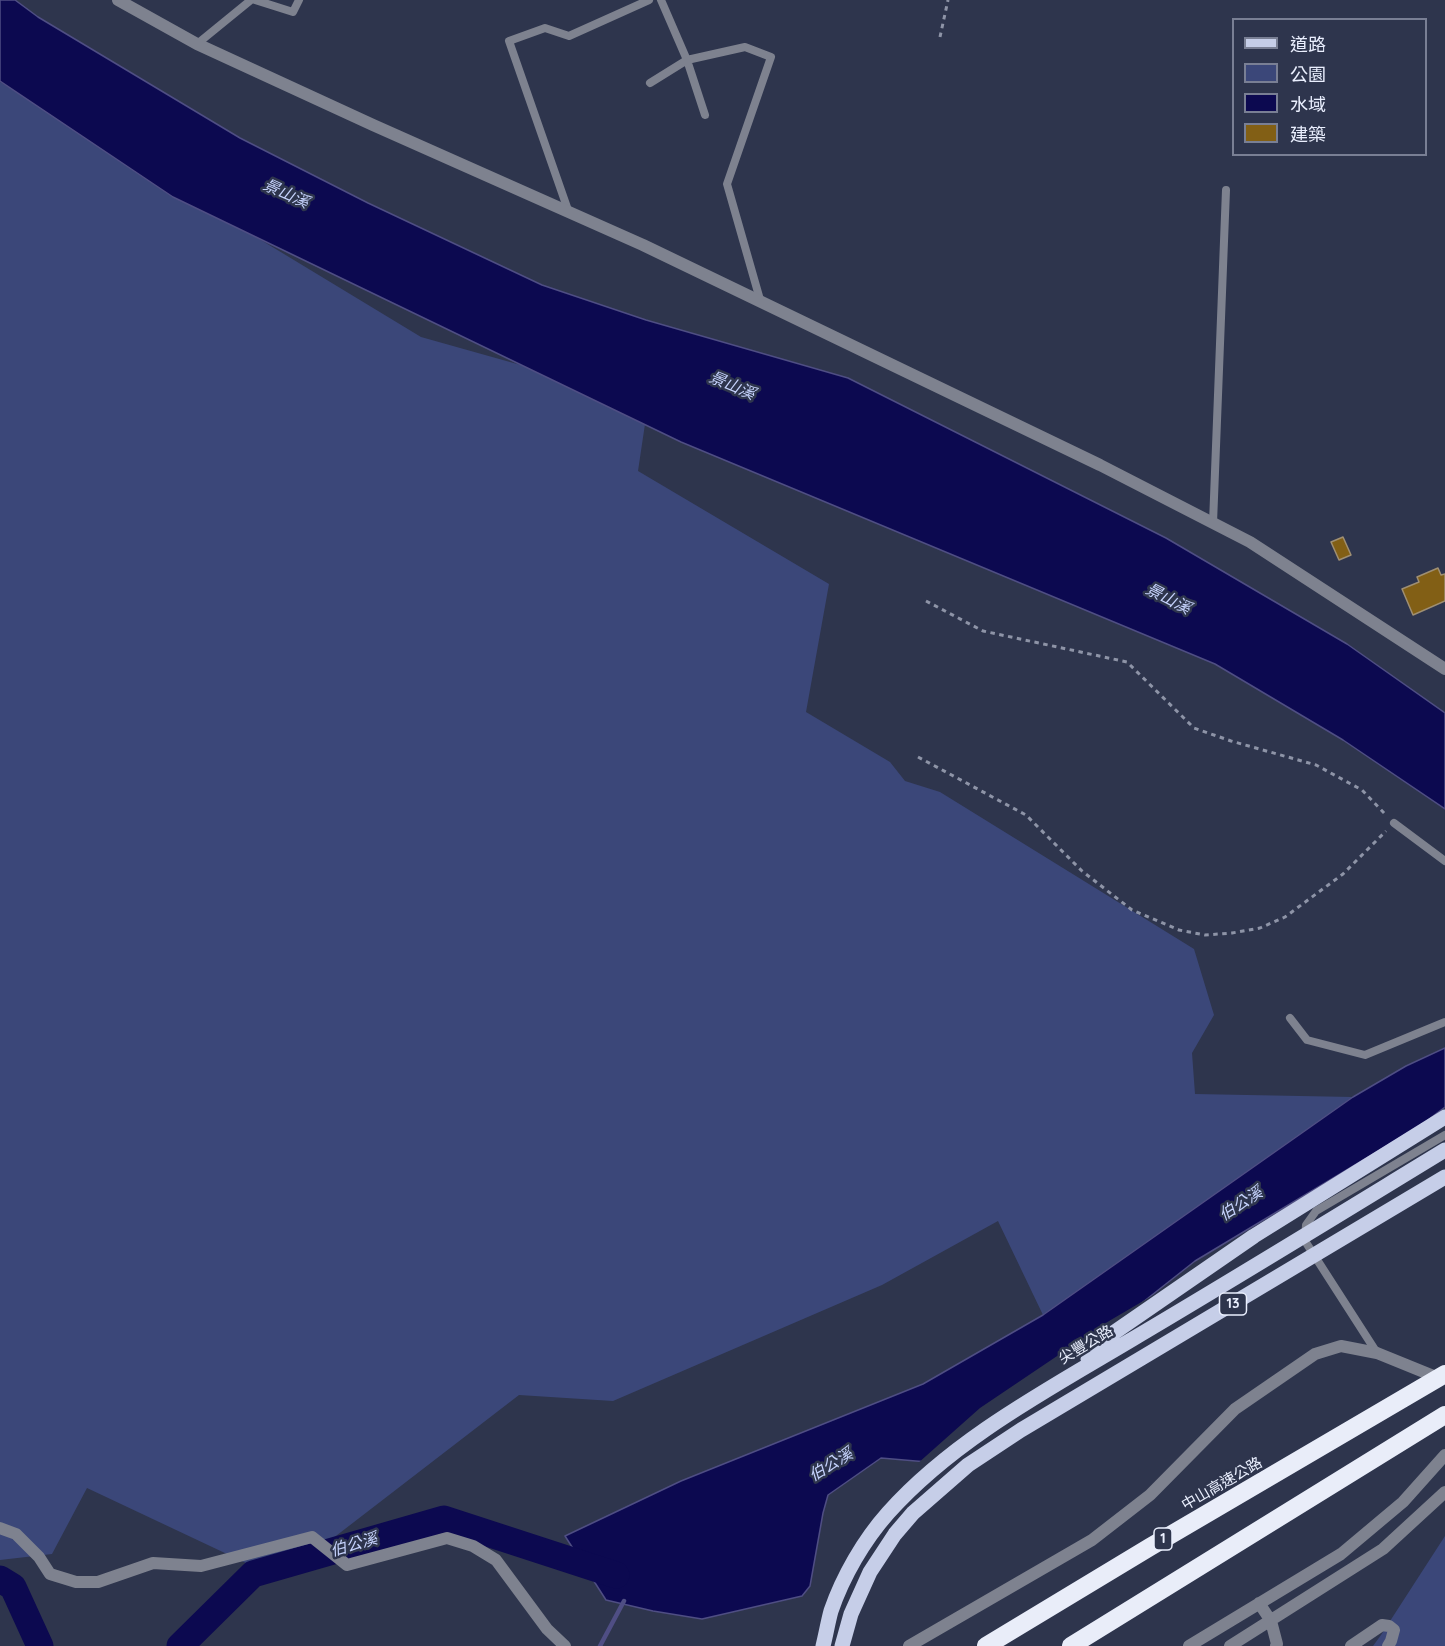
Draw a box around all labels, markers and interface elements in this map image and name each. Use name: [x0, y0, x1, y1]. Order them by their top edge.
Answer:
legend: [1232, 18, 1427, 156]
text: 道路: [1290, 33, 1326, 56]
text: 公園: [1290, 63, 1326, 86]
text: 水域: [1290, 93, 1326, 116]
text: 建築: [1290, 123, 1326, 146]
water label: 景山溪: [260, 175, 312, 213]
water label: 景山溪: [706, 368, 758, 404]
water label: 景山溪: [1142, 580, 1194, 618]
water label: 伯公溪: [1216, 1183, 1266, 1225]
road number: 13: [1220, 1293, 1246, 1315]
street label: 尖豐公路: [1056, 1322, 1116, 1368]
water label: 伯公溪: [805, 1444, 857, 1486]
street label: 中山高速公路: [1179, 1454, 1265, 1514]
road number: 1: [1154, 1528, 1172, 1550]
water label: 伯公溪: [328, 1529, 380, 1561]

